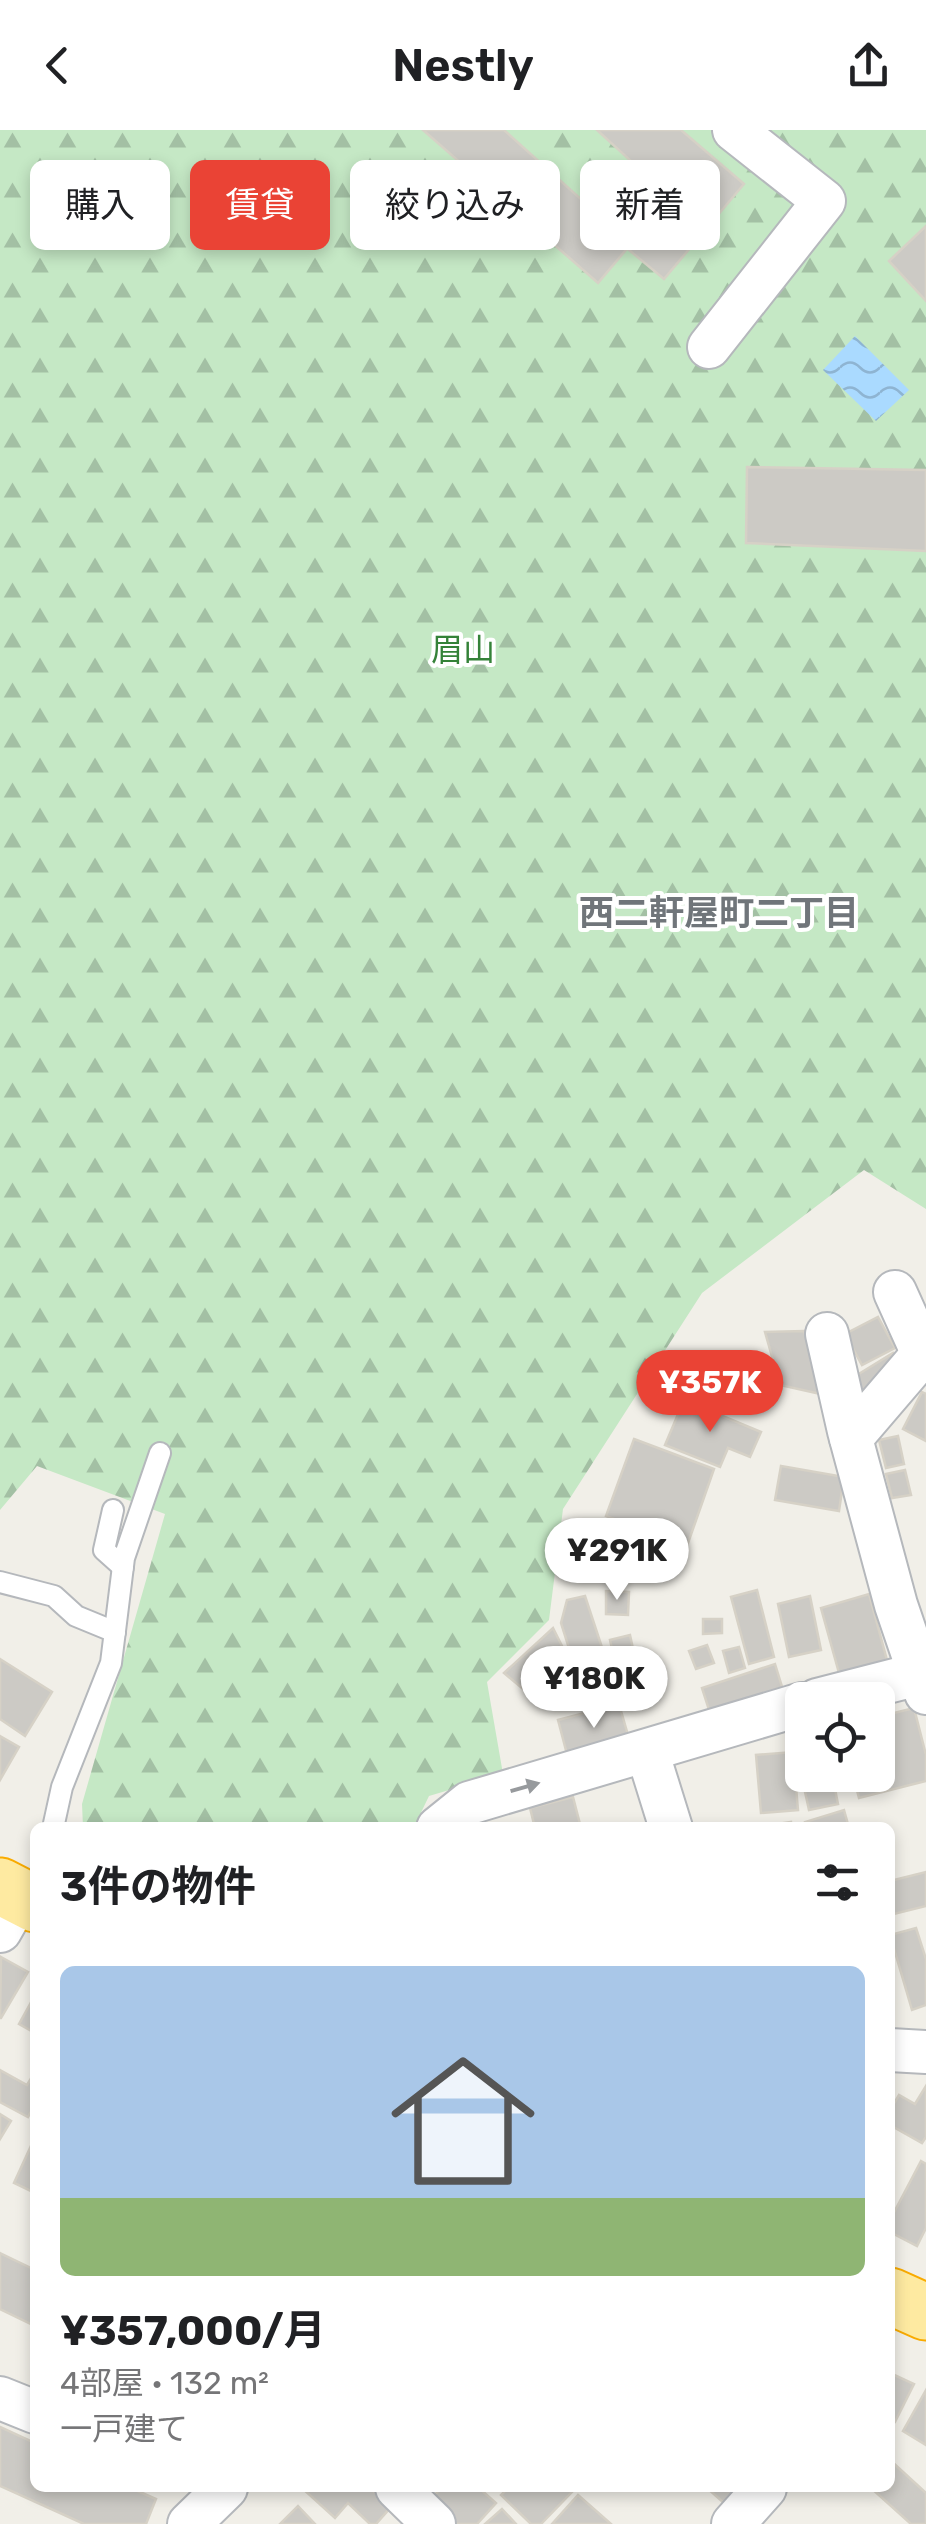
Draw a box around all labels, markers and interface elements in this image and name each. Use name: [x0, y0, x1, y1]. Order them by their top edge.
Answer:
icon: back: [30, 38, 85, 93]
icon: share: [841, 38, 896, 93]
text: Nestly: [392, 39, 534, 92]
chip: 購入: [30, 160, 170, 250]
chip: 賃貸: [190, 160, 330, 250]
chip: 絞り込み: [350, 160, 560, 250]
chip: 新着: [580, 160, 720, 250]
park label: 眉山: [431, 631, 495, 669]
district label: 西二軒屋町二丁目: [579, 892, 859, 934]
pin: ¥357K: [640, 1350, 780, 1435]
text: ¥357K: [658, 1363, 762, 1401]
pin: ¥291K: [547, 1518, 687, 1603]
text: ¥291K: [567, 1531, 667, 1569]
pin: ¥180K: [524, 1646, 664, 1731]
text: ¥180K: [543, 1659, 645, 1697]
map controls: [785, 1682, 895, 1792]
button: locate: [785, 1682, 895, 1792]
one-way arrow: [509, 1778, 540, 1794]
icon: filters: [810, 1855, 865, 1910]
text: 3件の物件: [60, 1862, 256, 1912]
icon: home: [373, 2031, 553, 2211]
text: ¥357,000/月: [60, 2306, 326, 2356]
text: 4部屋 · 132 m²: [60, 2364, 269, 2402]
text: 一戸建て: [60, 2410, 188, 2448]

